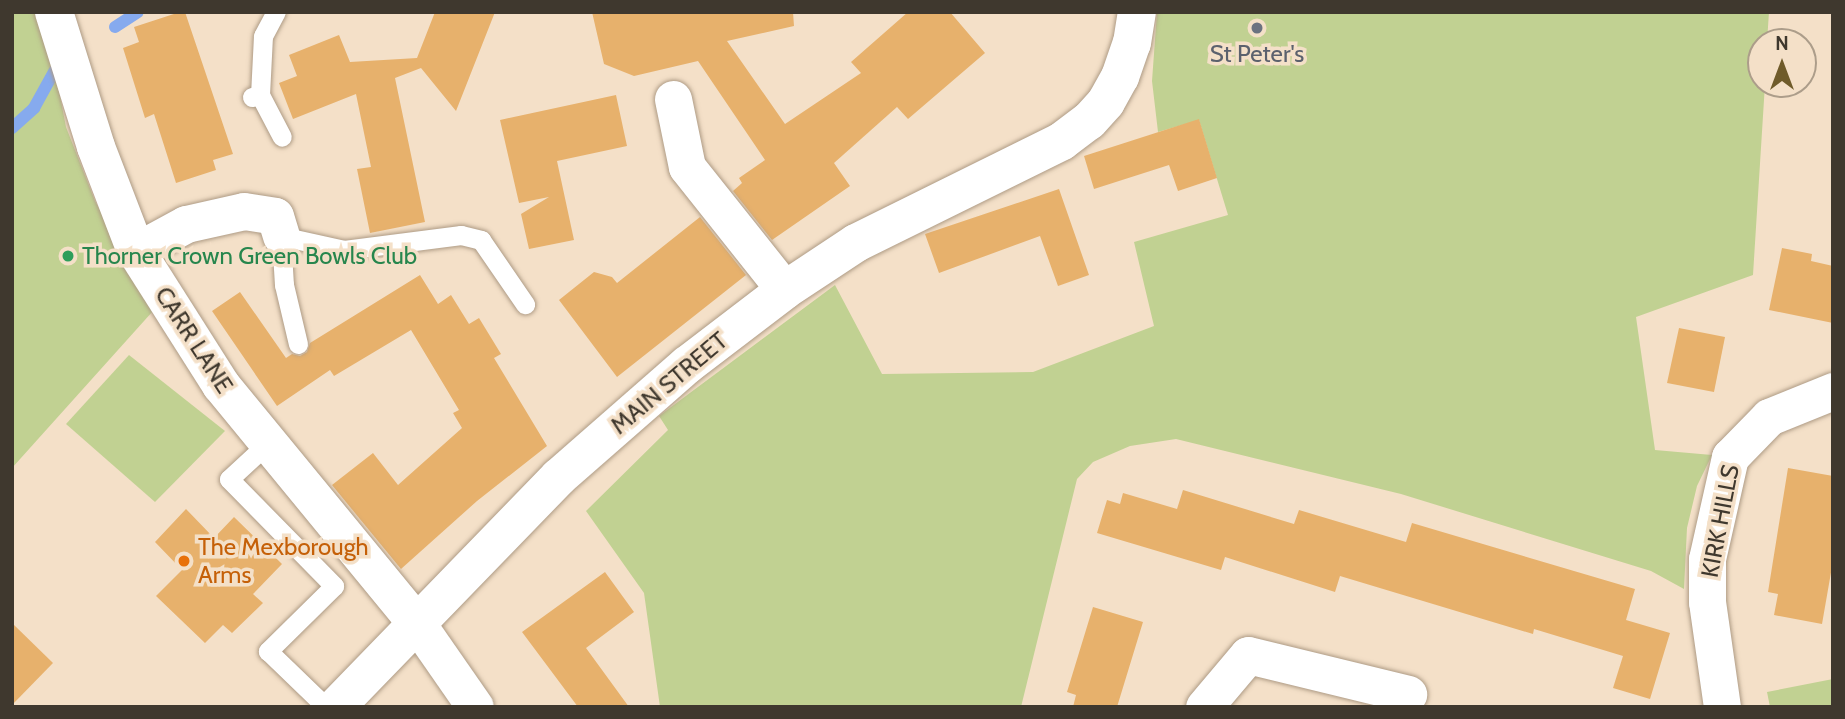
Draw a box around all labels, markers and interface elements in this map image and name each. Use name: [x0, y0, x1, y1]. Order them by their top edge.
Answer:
marker: St Peter's: [1249, 20, 1265, 36]
north arrow: [1747, 28, 1817, 98]
text: N: [1775, 32, 1789, 55]
place label: St Peter's: [1210, 40, 1304, 68]
place label: Thorner Crown Green Bowls Club: [82, 242, 417, 270]
marker: Thorner Crown Green Bowls Club: [60, 248, 76, 264]
street label: CARR LANE: [149, 281, 239, 399]
street label: MAIN STREET: [605, 326, 733, 440]
street label: KIRK HILLS: [1695, 462, 1745, 580]
place label: The Mexborough Arms: [198, 533, 369, 589]
marker: The Mexborough Arms: [176, 553, 192, 569]

